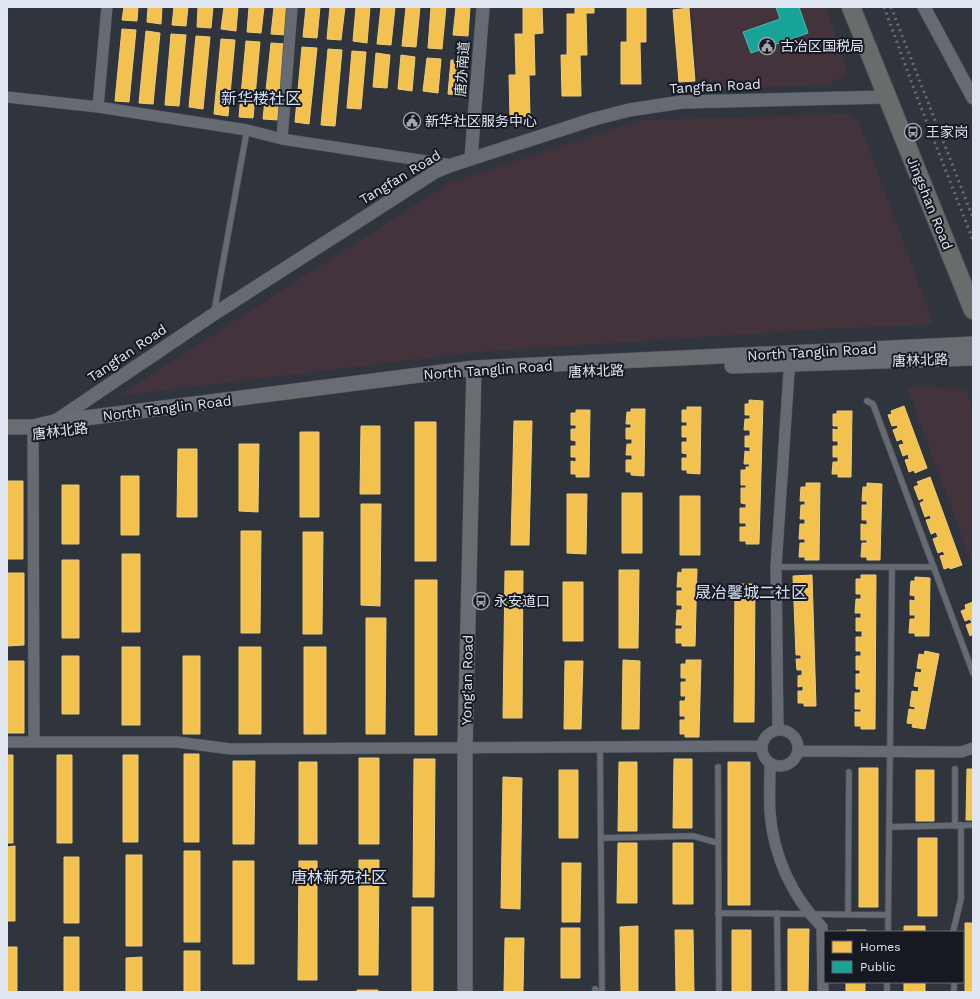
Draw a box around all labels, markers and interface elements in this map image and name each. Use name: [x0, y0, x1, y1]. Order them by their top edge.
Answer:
public building icon: 古冶区国税局: [757, 36, 777, 56]
place label: 古冶区国税局: [780, 38, 864, 54]
street label: 唐办南道: [452, 41, 472, 97]
street label: Tangfan Road: [669, 76, 761, 96]
district label: 新华楼社区: [221, 89, 301, 108]
public building icon: 新华社区服务中心: [402, 111, 422, 131]
place label: 新华社区服务中心: [425, 113, 537, 129]
bus stop icon: 王家岗: [903, 122, 923, 142]
place label: 王家岗: [926, 124, 968, 140]
street label: Tangfan Road: [357, 147, 443, 207]
street label: Jingshan Road: [904, 154, 956, 252]
street label: Tangfan Road: [85, 321, 169, 385]
street label: North Tanglin Road: [747, 341, 877, 363]
street label: 唐林北路: [892, 351, 948, 369]
street label: North Tanglin Road: [423, 358, 553, 382]
street label: 唐林北路: [568, 362, 624, 380]
street label: North Tanglin Road: [102, 392, 232, 424]
street label: 唐林北路: [31, 420, 89, 442]
district label: 晟冶馨城二社区: [695, 583, 807, 602]
bus stop icon: 永安道口: [471, 591, 491, 611]
place label: 永安道口: [494, 593, 550, 609]
street label: Yong'an Road: [458, 635, 476, 725]
district label: 唐林新苑社区: [291, 868, 387, 887]
legend: [824, 931, 964, 983]
text: Homes: [860, 940, 901, 954]
text: Public: [860, 960, 896, 974]

